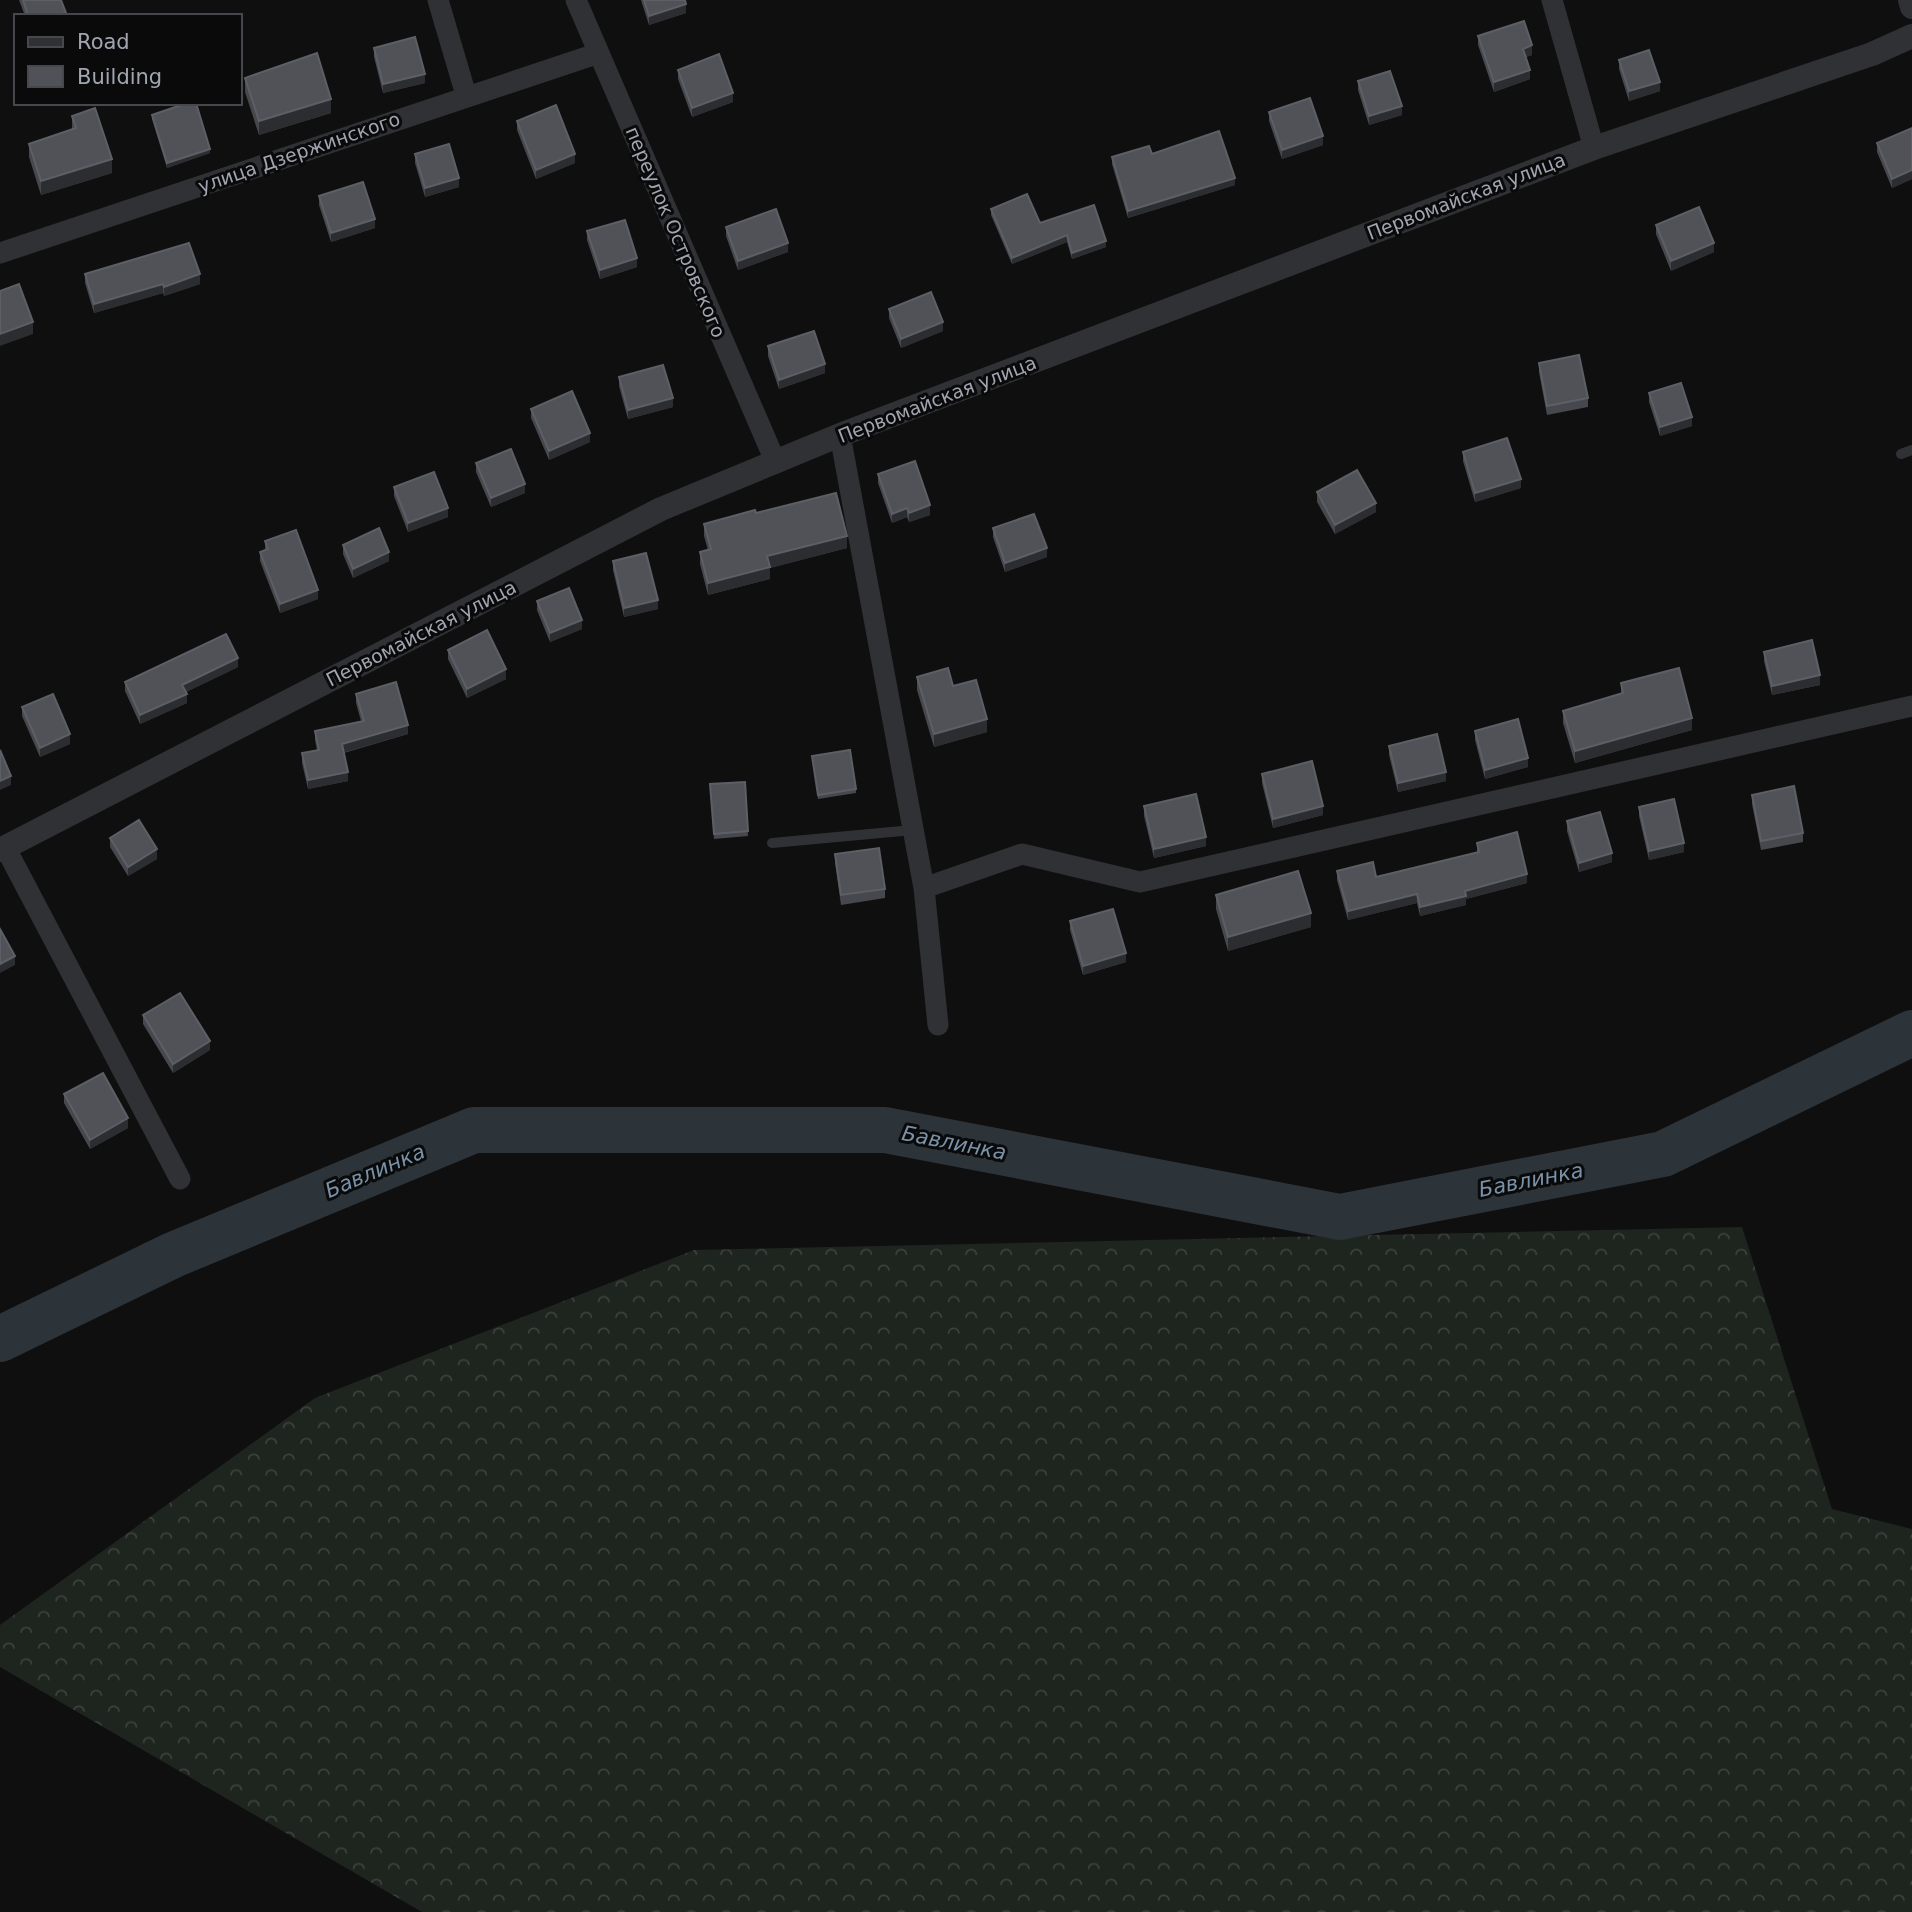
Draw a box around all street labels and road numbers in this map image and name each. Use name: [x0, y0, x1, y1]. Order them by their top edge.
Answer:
street label: улица Дзержинского: [195, 107, 403, 197]
street label: переулок Островского: [622, 123, 730, 341]
street label: Первомайская улица: [1364, 148, 1568, 244]
street label: Первомайская улица: [835, 351, 1039, 447]
street label: Первомайская улица: [322, 575, 520, 691]

